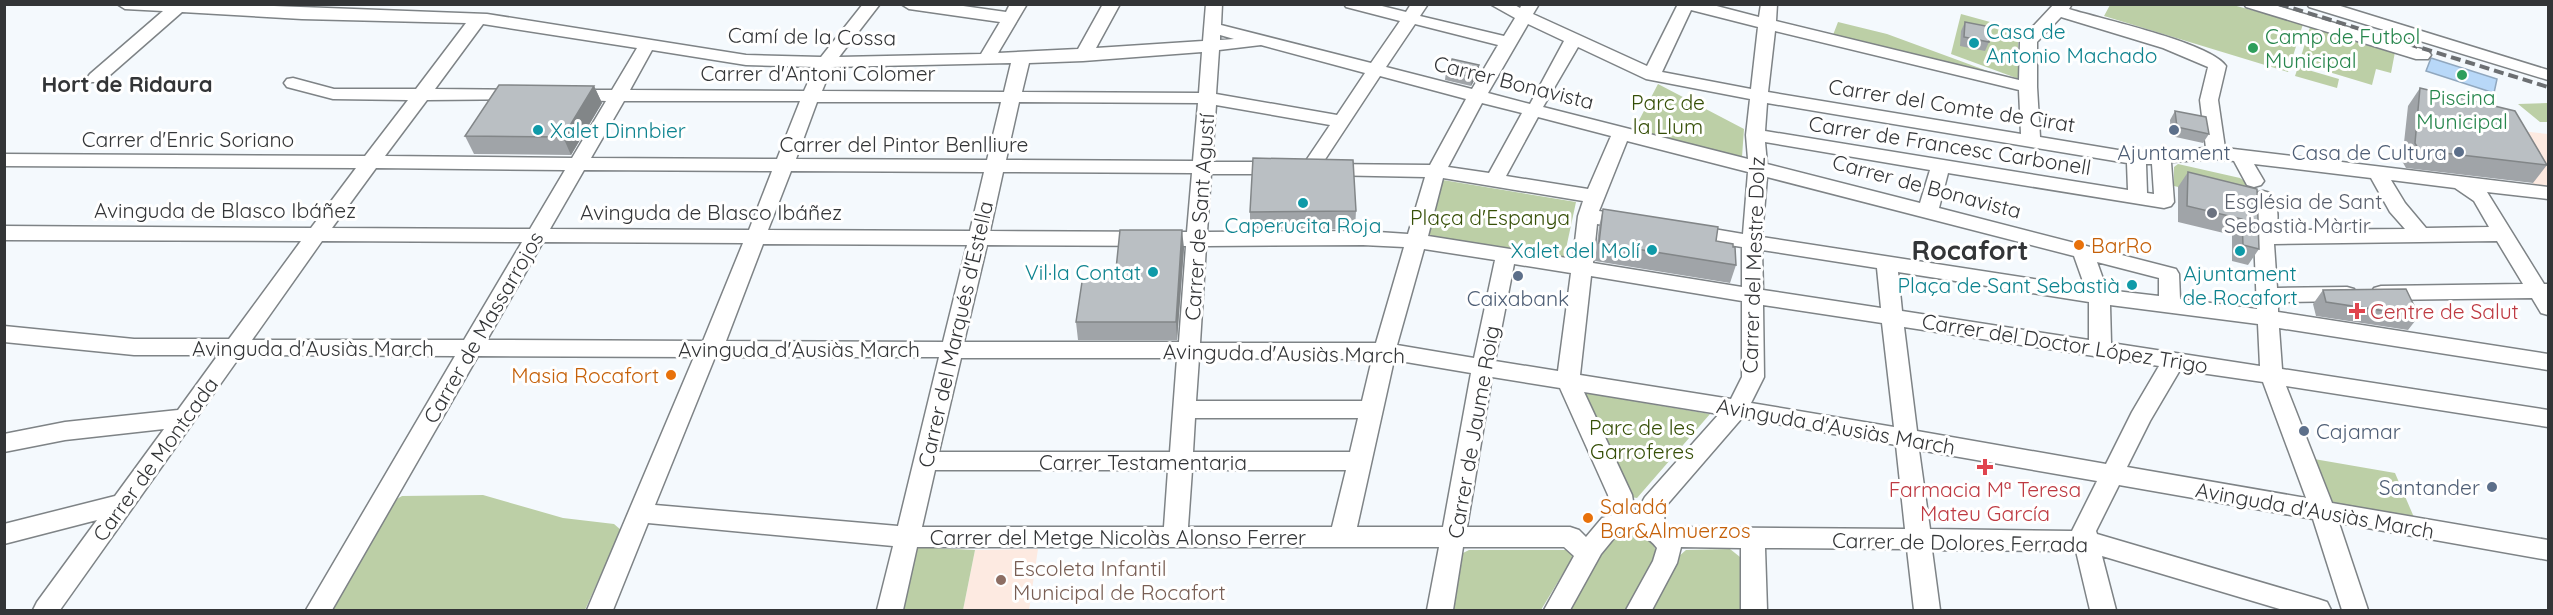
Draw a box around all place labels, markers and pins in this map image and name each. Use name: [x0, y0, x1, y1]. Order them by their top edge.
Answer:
place label: Casa de Antonio Machado: [1986, 18, 2158, 68]
place label: Camp de Futbol Municipal: [2265, 23, 2420, 73]
marker: Casa de Antonio Machado: [1967, 36, 1981, 50]
marker: Camp de Futbol Municipal: [2246, 41, 2260, 55]
marker: Piscina Municipal: [2455, 68, 2469, 82]
place label: Piscina Municipal: [2416, 84, 2508, 134]
place label: Xalet Dinnbier: [550, 117, 686, 143]
marker: Xalet Dinnbier: [531, 123, 545, 137]
marker: Ajuntament: [2167, 123, 2181, 137]
place label: Ajuntament: [2117, 139, 2231, 165]
place label: Casa de Cultura: [2292, 139, 2447, 165]
marker: Casa de Cultura: [2452, 145, 2466, 159]
place label: Església de Sant Sebastià Màrtir: [2224, 188, 2382, 238]
marker: Caperucita Roja: [1296, 196, 1310, 210]
marker: Església de Sant Sebastià Màrtir: [2205, 206, 2219, 220]
place label: Caperucita Roja: [1224, 212, 1382, 238]
place label: BarRo: [2091, 232, 2152, 258]
place label: Xalet del Molí: [1511, 237, 1640, 263]
marker: BarRo: [2072, 238, 2086, 252]
marker: Xalet del Molí: [1645, 243, 1659, 257]
marker: Ajuntament de Rocafort: [2233, 244, 2247, 258]
place label: Vil·la Contat: [1025, 259, 1141, 285]
place label: Ajuntament de Rocafort: [2182, 260, 2298, 310]
marker: Vil·la Contat: [1146, 265, 1160, 279]
marker: Caixabank: [1511, 269, 1525, 283]
place label: Plaça de Sant Sebastià: [1897, 272, 2120, 298]
marker: Plaça de Sant Sebastià: [2125, 278, 2139, 292]
place label: Caixabank: [1467, 285, 1569, 311]
place label: Centre de Salut: [2370, 298, 2519, 324]
marker: Centre de Salut: [2348, 302, 2366, 320]
place label: Masia Rocafort: [511, 362, 659, 388]
marker: Masia Rocafort: [664, 368, 678, 382]
place label: Cajamar: [2316, 418, 2401, 444]
marker: Cajamar: [2297, 424, 2311, 438]
marker: Farmacia Mª Teresa Mateu García: [1978, 460, 1992, 474]
place label: Santander: [2379, 474, 2480, 500]
place label: Farmacia Mª Teresa Mateu García: [1889, 476, 2081, 526]
marker: Santander: [2485, 480, 2499, 494]
place label: Saladá Bar&Almuerzos: [1600, 493, 1751, 543]
marker: Saladá Bar&Almuerzos: [1581, 511, 1595, 525]
place label: Escoleta Infantil Municipal de Rocafort: [1013, 555, 1226, 605]
marker: Escoleta Infantil Municipal de Rocafort: [994, 573, 1008, 587]

